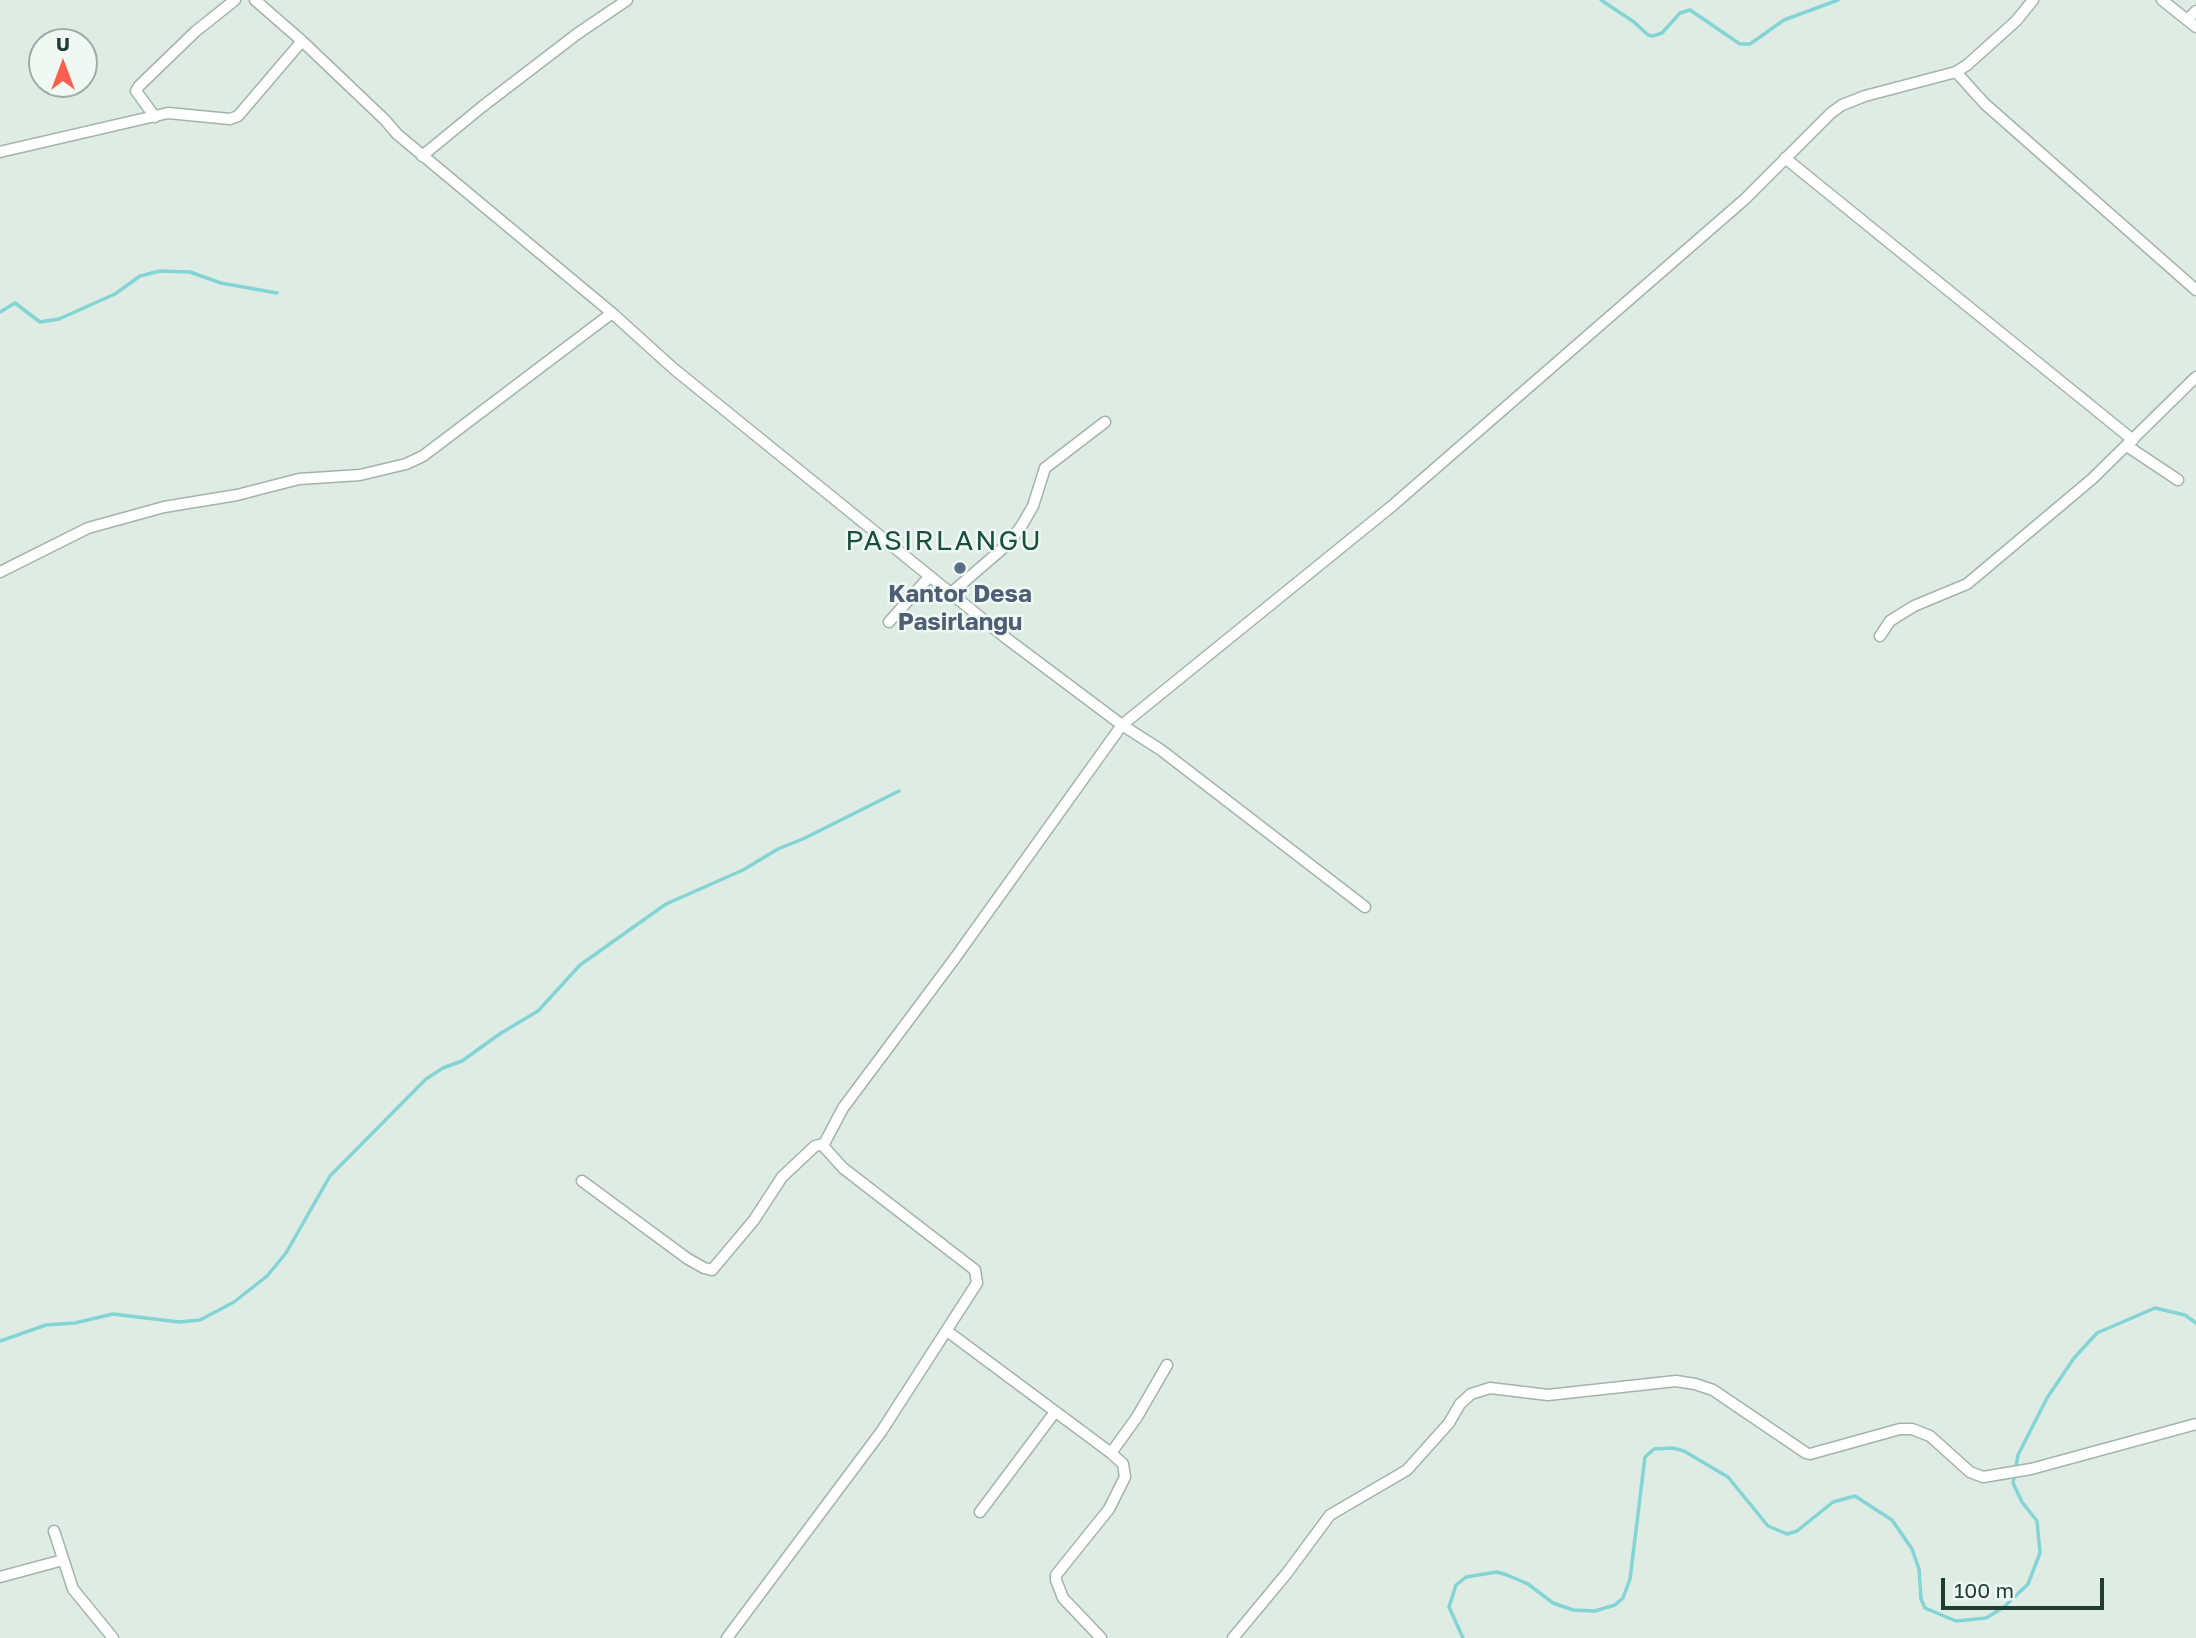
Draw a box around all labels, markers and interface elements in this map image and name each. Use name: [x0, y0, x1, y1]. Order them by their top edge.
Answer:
north arrow: [28, 28, 98, 98]
text: U: [56, 32, 70, 55]
district label: PASIRLANGU: [847, 524, 1041, 558]
marker: Kantor Desa Pasirlangu: [952, 560, 968, 576]
place label: Kantor Desa Pasirlangu: [888, 580, 1032, 636]
scale bar: [1944, 1564, 2107, 1608]
text: 100 m: [1954, 1577, 2014, 1603]

